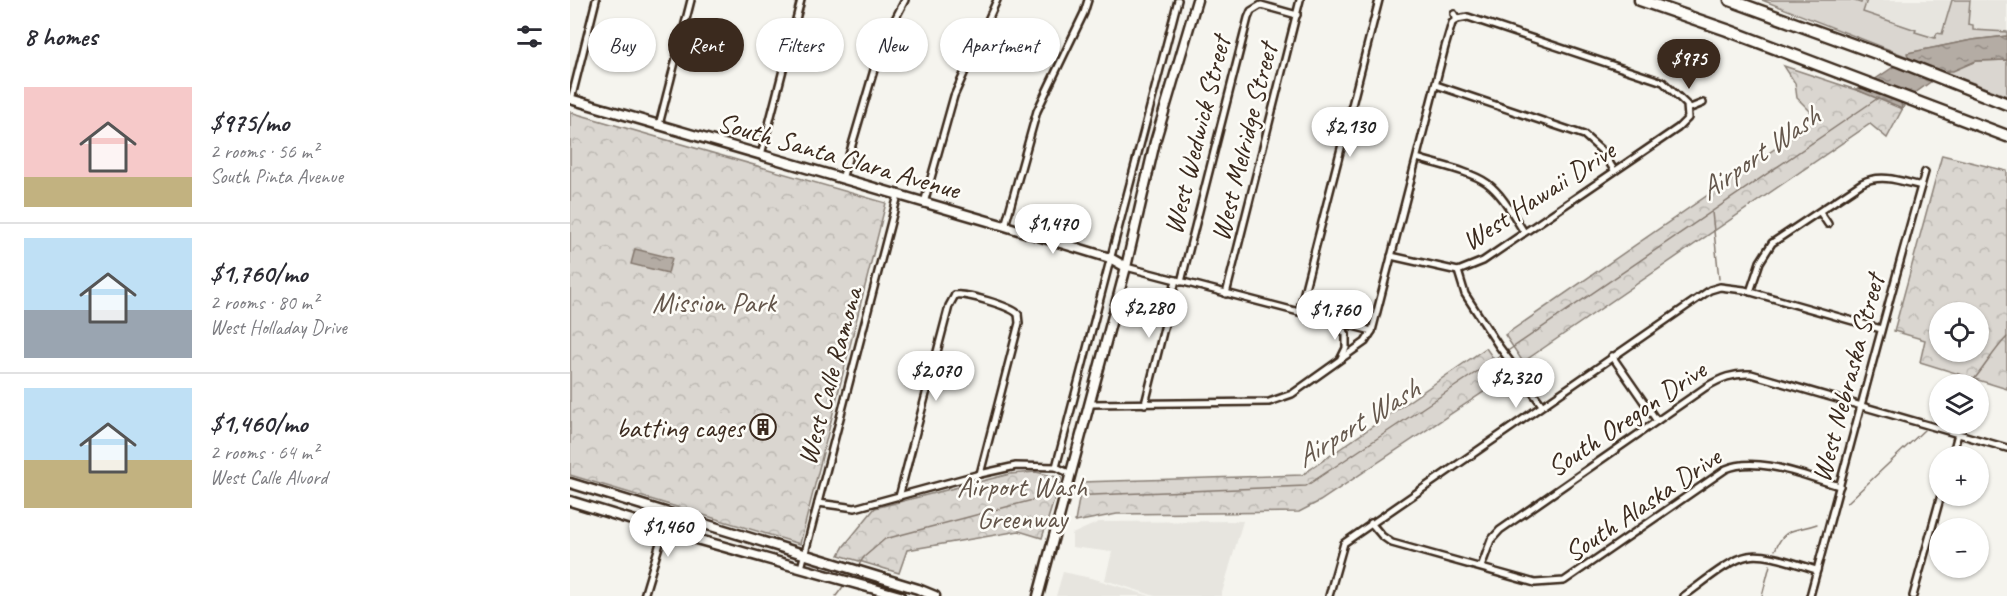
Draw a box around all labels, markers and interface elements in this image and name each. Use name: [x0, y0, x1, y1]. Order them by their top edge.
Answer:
chip: Buy: [588, 18, 656, 72]
chip: Rent: [668, 18, 744, 72]
chip: Filters: [756, 18, 844, 72]
chip: New: [856, 18, 928, 72]
chip: Apartment: [940, 18, 1060, 72]
text: 8 homes: [24, 20, 97, 53]
icon: filters: [513, 20, 546, 53]
street label: West Wedwick Street: [1155, 29, 1239, 238]
street label: West Melridge Street: [1202, 36, 1286, 244]
pin: $975: [1653, 39, 1725, 90]
text: $975: [1671, 46, 1707, 71]
water label: Airport Wash: [1691, 96, 1829, 208]
street label: South Santa Clara Avenue: [714, 104, 966, 207]
text: $975/mo: [210, 106, 289, 139]
pin: $2,130: [1301, 107, 1399, 158]
icon: home: [72, 111, 144, 183]
text: $2,130: [1326, 114, 1374, 139]
street label: West Hawaii Drive: [1455, 132, 1623, 258]
text: 2 rooms · 56 m²: [210, 139, 318, 164]
text: South Pinta Avenue: [210, 164, 343, 189]
pin: $1,470: [1004, 204, 1102, 255]
text: $1,470: [1029, 211, 1077, 236]
text: $1,760/mo: [210, 257, 307, 290]
icon: home: [72, 262, 144, 334]
street label: West Nebraska Street: [1803, 267, 1893, 486]
street label: West Calle Ramona: [789, 281, 871, 469]
park label: Mission Park: [652, 285, 778, 320]
pin: $2,280: [1100, 288, 1198, 339]
text: 2 rooms · 80 m²: [210, 290, 318, 315]
pin: $1,760: [1286, 290, 1384, 341]
text: $2,280: [1125, 295, 1173, 320]
text: $1,760: [1310, 297, 1360, 322]
map controls: [1929, 302, 1989, 578]
button: locate: [1929, 302, 1989, 362]
text: West Holladay Drive: [210, 315, 347, 340]
pin: $2,070: [887, 351, 985, 402]
street label: South Oregon Drive: [1540, 351, 1714, 484]
text: $2,070: [912, 358, 960, 383]
pin: $2,320: [1467, 358, 1565, 409]
text: $2,320: [1492, 365, 1540, 390]
water label: Airport Wash: [1288, 369, 1428, 476]
button: layers: [1929, 374, 1989, 434]
text: $1,460/mo: [210, 407, 308, 440]
place label: batting cages: [616, 410, 746, 445]
icon: home: [72, 412, 144, 484]
building icon: batting cages: [748, 412, 778, 442]
street label: South Alaska Drive: [1557, 438, 1729, 570]
text: 2 rooms · 64 m²: [210, 440, 318, 465]
button: +: [1929, 446, 1989, 506]
text: West Calle Alvord: [210, 465, 327, 490]
park label: Airport Wash Greenway: [957, 469, 1087, 536]
pin: $1,460: [619, 507, 717, 558]
text: $1,460: [643, 514, 693, 539]
button: −: [1929, 518, 1989, 578]

